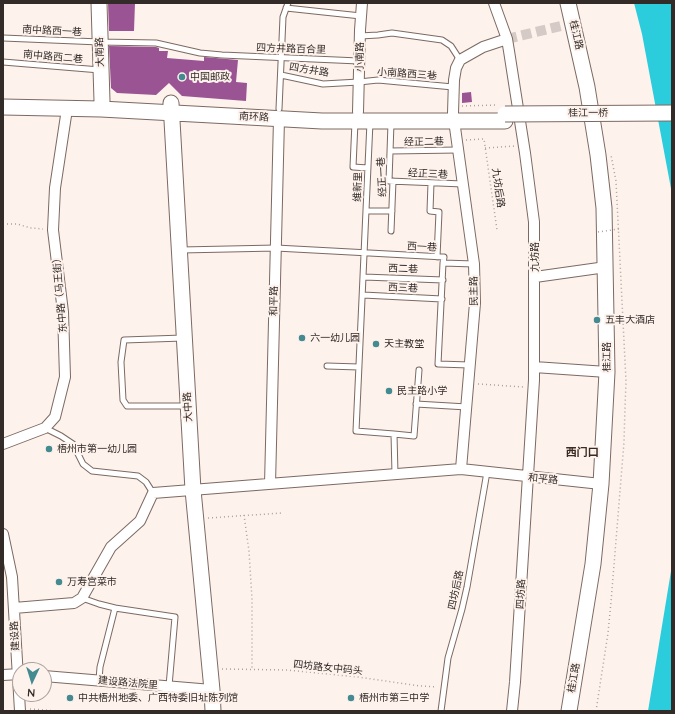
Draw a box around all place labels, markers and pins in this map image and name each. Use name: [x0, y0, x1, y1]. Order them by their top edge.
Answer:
place label: 中国邮政: [190, 71, 230, 83]
marker: 中国邮政: [177, 72, 187, 82]
place label: 五丰大酒店: [605, 314, 655, 326]
marker: 五丰大酒店: [592, 315, 602, 325]
place label: 六一幼儿园: [310, 332, 360, 344]
marker: 六一幼儿园: [297, 333, 307, 343]
place label: 天主教堂: [384, 338, 424, 350]
marker: 天主教堂: [371, 339, 381, 349]
place label: 民主路小学: [397, 385, 447, 397]
marker: 民主路小学: [384, 386, 394, 396]
place label: 梧州市第一幼儿园: [57, 443, 137, 455]
marker: 梧州市第一幼儿园: [44, 444, 54, 454]
place label: 万寿宫菜市: [67, 576, 117, 588]
marker: 万寿宫菜市: [54, 577, 64, 587]
place label: 中共梧州地委、广西特委旧址陈列馆: [78, 692, 238, 704]
place label: 梧州市第三中学: [359, 692, 429, 704]
marker: 中共梧州地委、广西特委旧址陈列馆: [65, 693, 75, 703]
marker: 梧州市第三中学: [346, 693, 356, 703]

